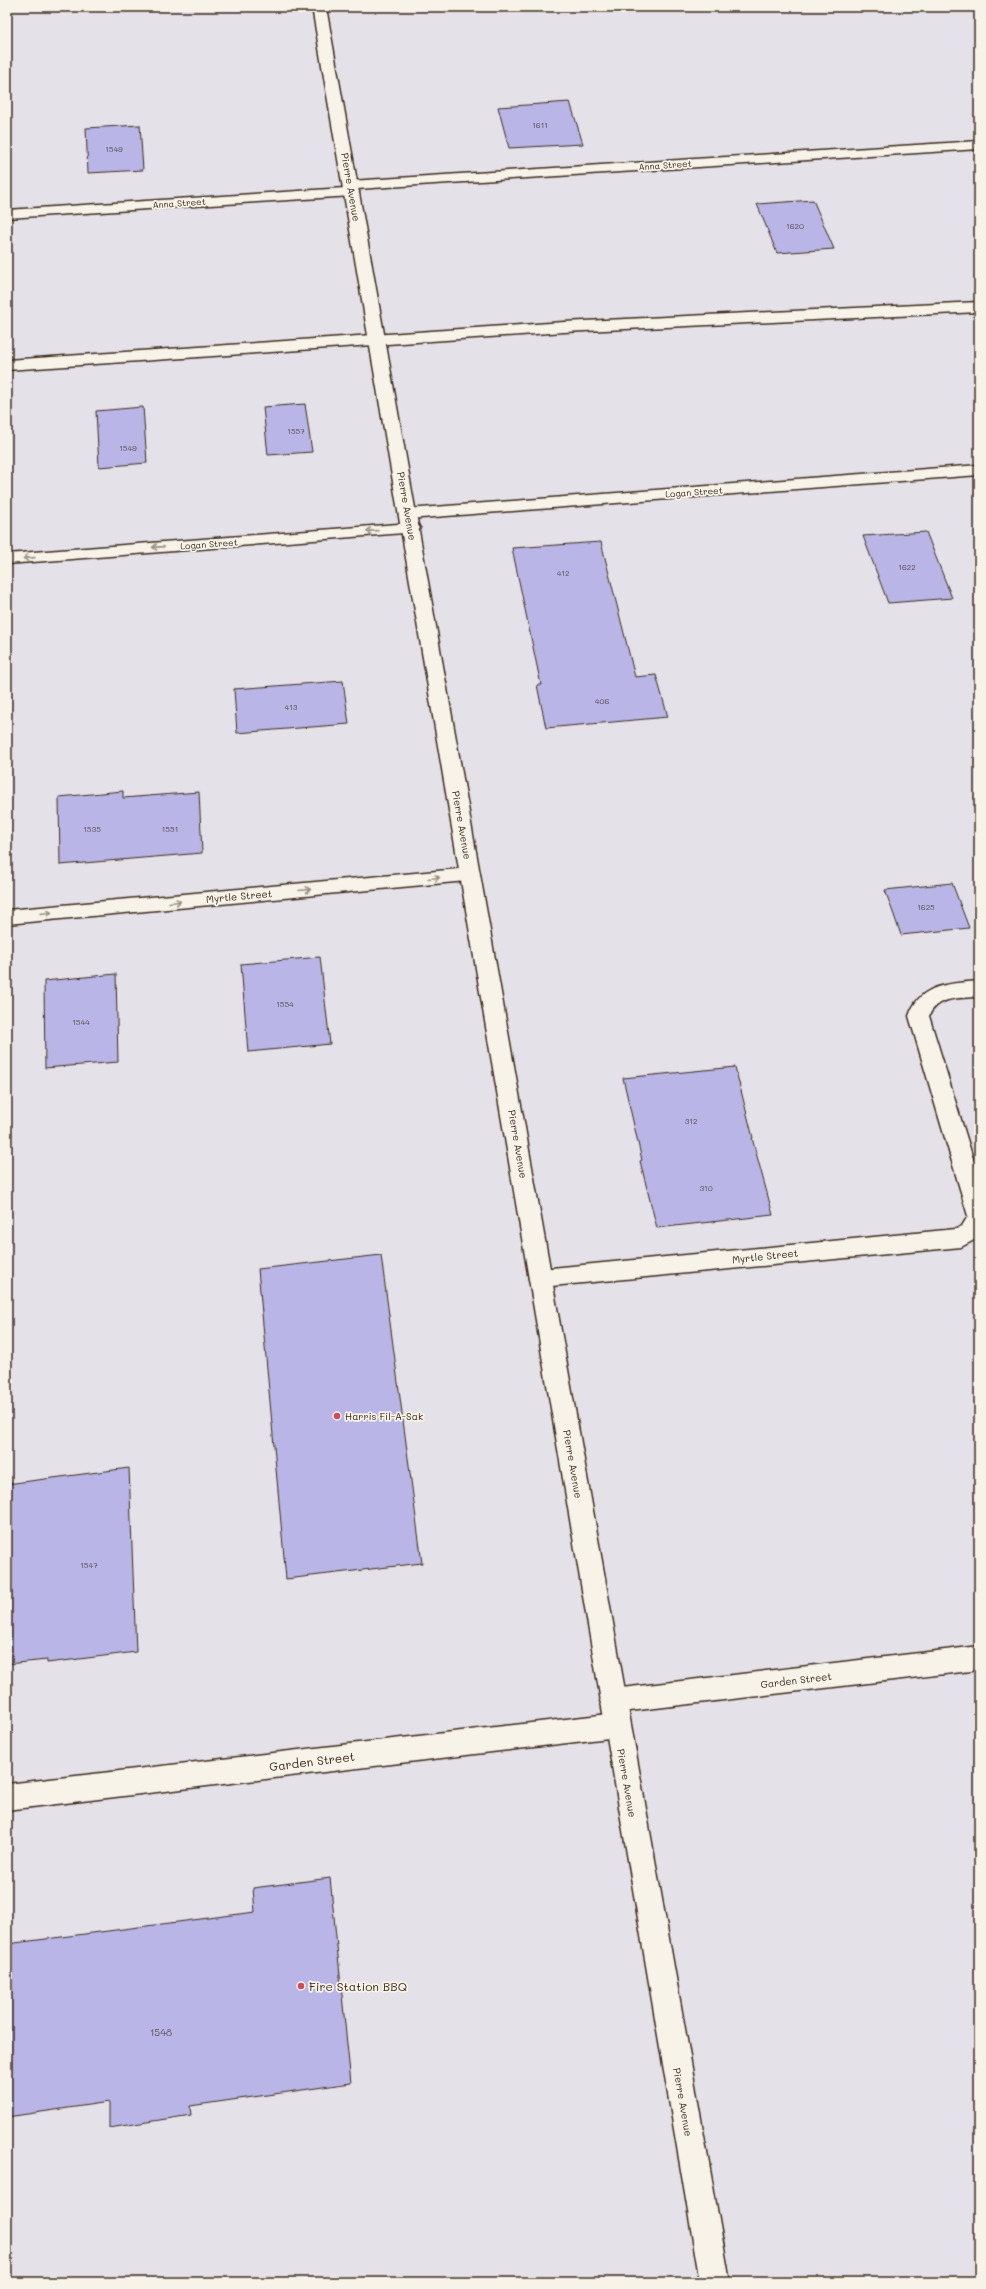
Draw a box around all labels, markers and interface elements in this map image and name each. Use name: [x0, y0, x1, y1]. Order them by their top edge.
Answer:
house number: 1611: [532, 120, 548, 130]
house number: 1549: [105, 144, 123, 154]
street label: Pierre Avenue: [338, 152, 364, 222]
street label: Anna Street: [638, 158, 692, 172]
street label: Anna Street: [152, 196, 206, 210]
house number: 1620: [786, 221, 804, 231]
house number: 1557: [287, 426, 305, 436]
house number: 1549: [119, 443, 137, 453]
street label: Pierre Avenue: [394, 471, 420, 541]
street label: Logan Street: [665, 485, 723, 499]
one-way arrow: [366, 527, 379, 535]
street label: Logan Street: [180, 537, 238, 551]
one-way arrow: [152, 544, 165, 551]
one-way arrow: [23, 554, 36, 561]
house number: 1622: [898, 562, 916, 572]
house number: 412: [557, 568, 569, 578]
house number: 406: [595, 696, 609, 706]
house number: 413: [285, 702, 298, 712]
street label: Pierre Avenue: [449, 790, 475, 860]
house number: 1535: [83, 824, 101, 834]
house number: 1551: [162, 824, 178, 834]
one-way arrow: [427, 875, 440, 882]
street label: Myrtle Street: [205, 886, 273, 906]
one-way arrow: [298, 886, 311, 894]
one-way arrow: [168, 898, 181, 905]
house number: 1625: [917, 902, 935, 912]
one-way arrow: [39, 910, 52, 917]
house number: 1554: [276, 999, 294, 1009]
house number: 1544: [72, 1017, 90, 1027]
street label: Pierre Avenue: [505, 1109, 531, 1179]
house number: 312: [685, 1116, 697, 1126]
house number: 310: [699, 1183, 713, 1193]
street label: Myrtle Street: [731, 1246, 799, 1266]
place label: Harris Fil-A-Sak: [345, 1409, 423, 1423]
marker: Harris Fil-A-Sak: [332, 1411, 342, 1421]
street label: Pierre Avenue: [560, 1429, 586, 1499]
house number: 1547: [80, 1560, 98, 1570]
street label: Garden Street: [760, 1669, 832, 1691]
street label: Garden Street: [268, 1748, 356, 1774]
street label: Pierre Avenue: [614, 1748, 640, 1818]
place label: Fire Station BBQ: [309, 1978, 407, 1994]
marker: Fire Station BBQ: [296, 1981, 306, 1991]
house number: 1548: [150, 2025, 172, 2039]
street label: Pierre Avenue: [670, 2067, 696, 2137]

